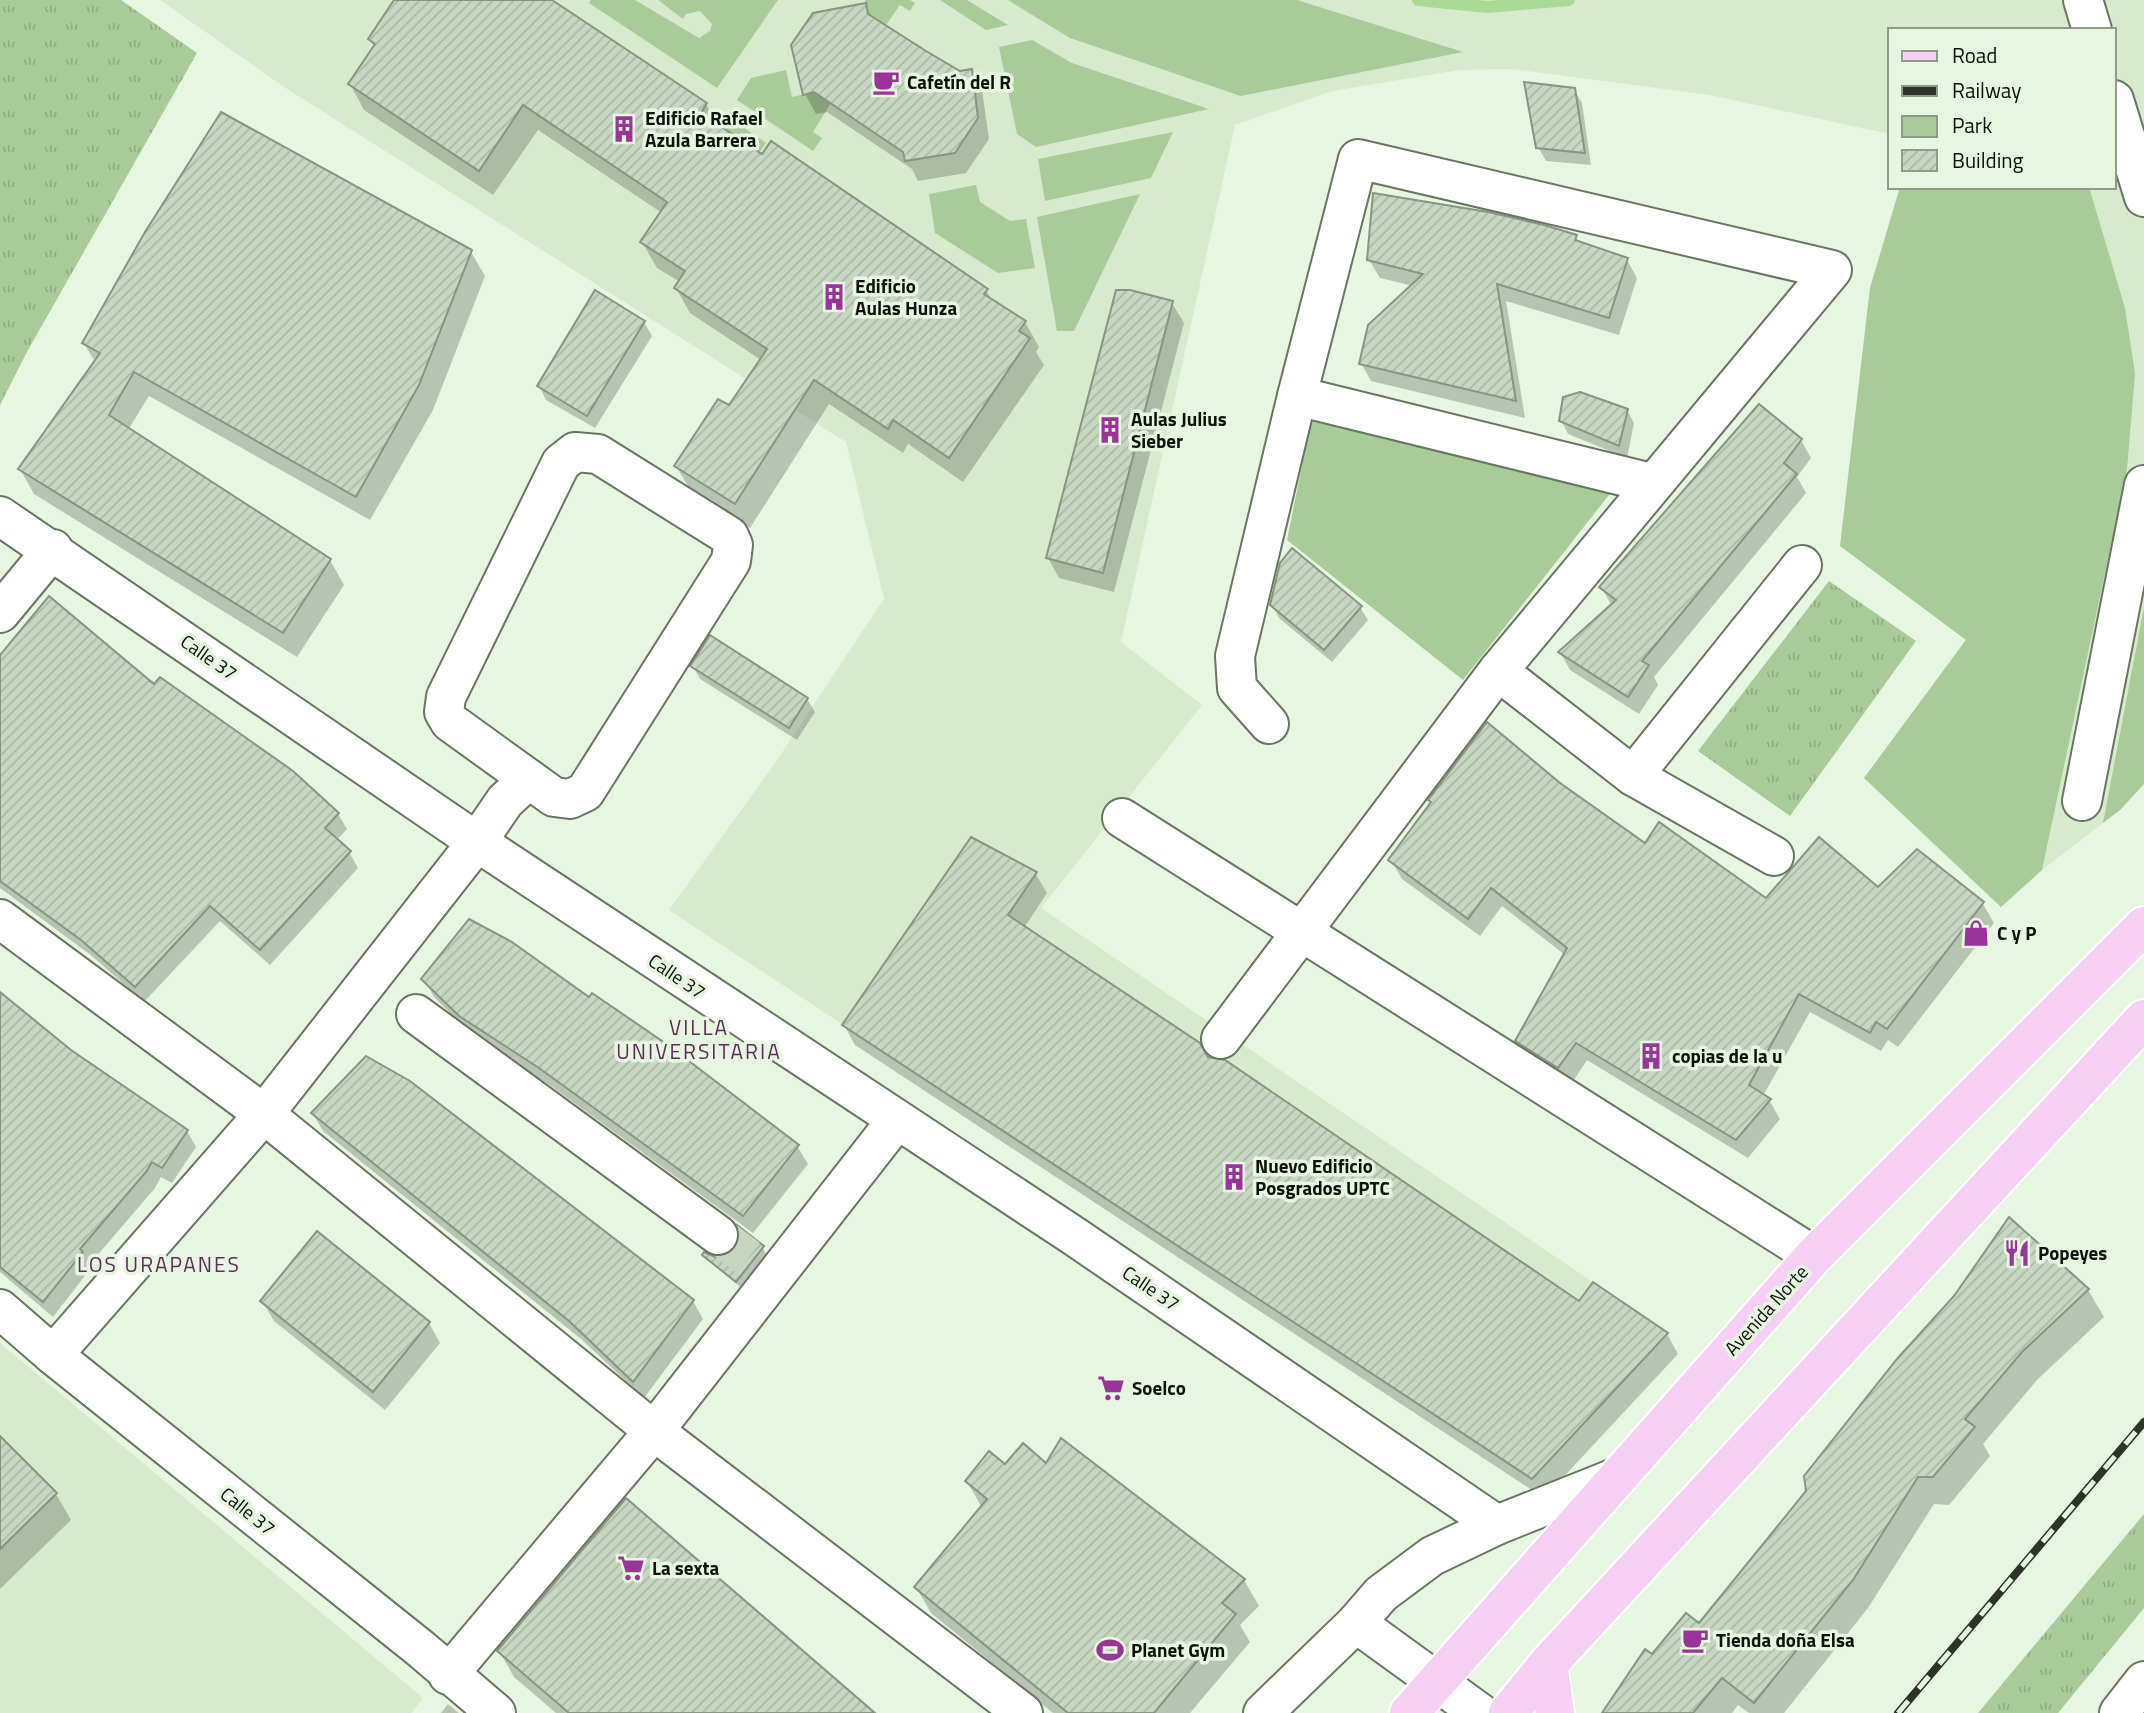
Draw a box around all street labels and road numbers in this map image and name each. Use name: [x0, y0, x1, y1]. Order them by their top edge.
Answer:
street label: Calle 37: [175, 626, 244, 687]
street label: Calle 37: [643, 946, 712, 1005]
street label: Calle 37: [1117, 1258, 1186, 1317]
street label: Avenida Norte: [1717, 1258, 1814, 1361]
street label: Calle 37: [214, 1479, 282, 1542]

